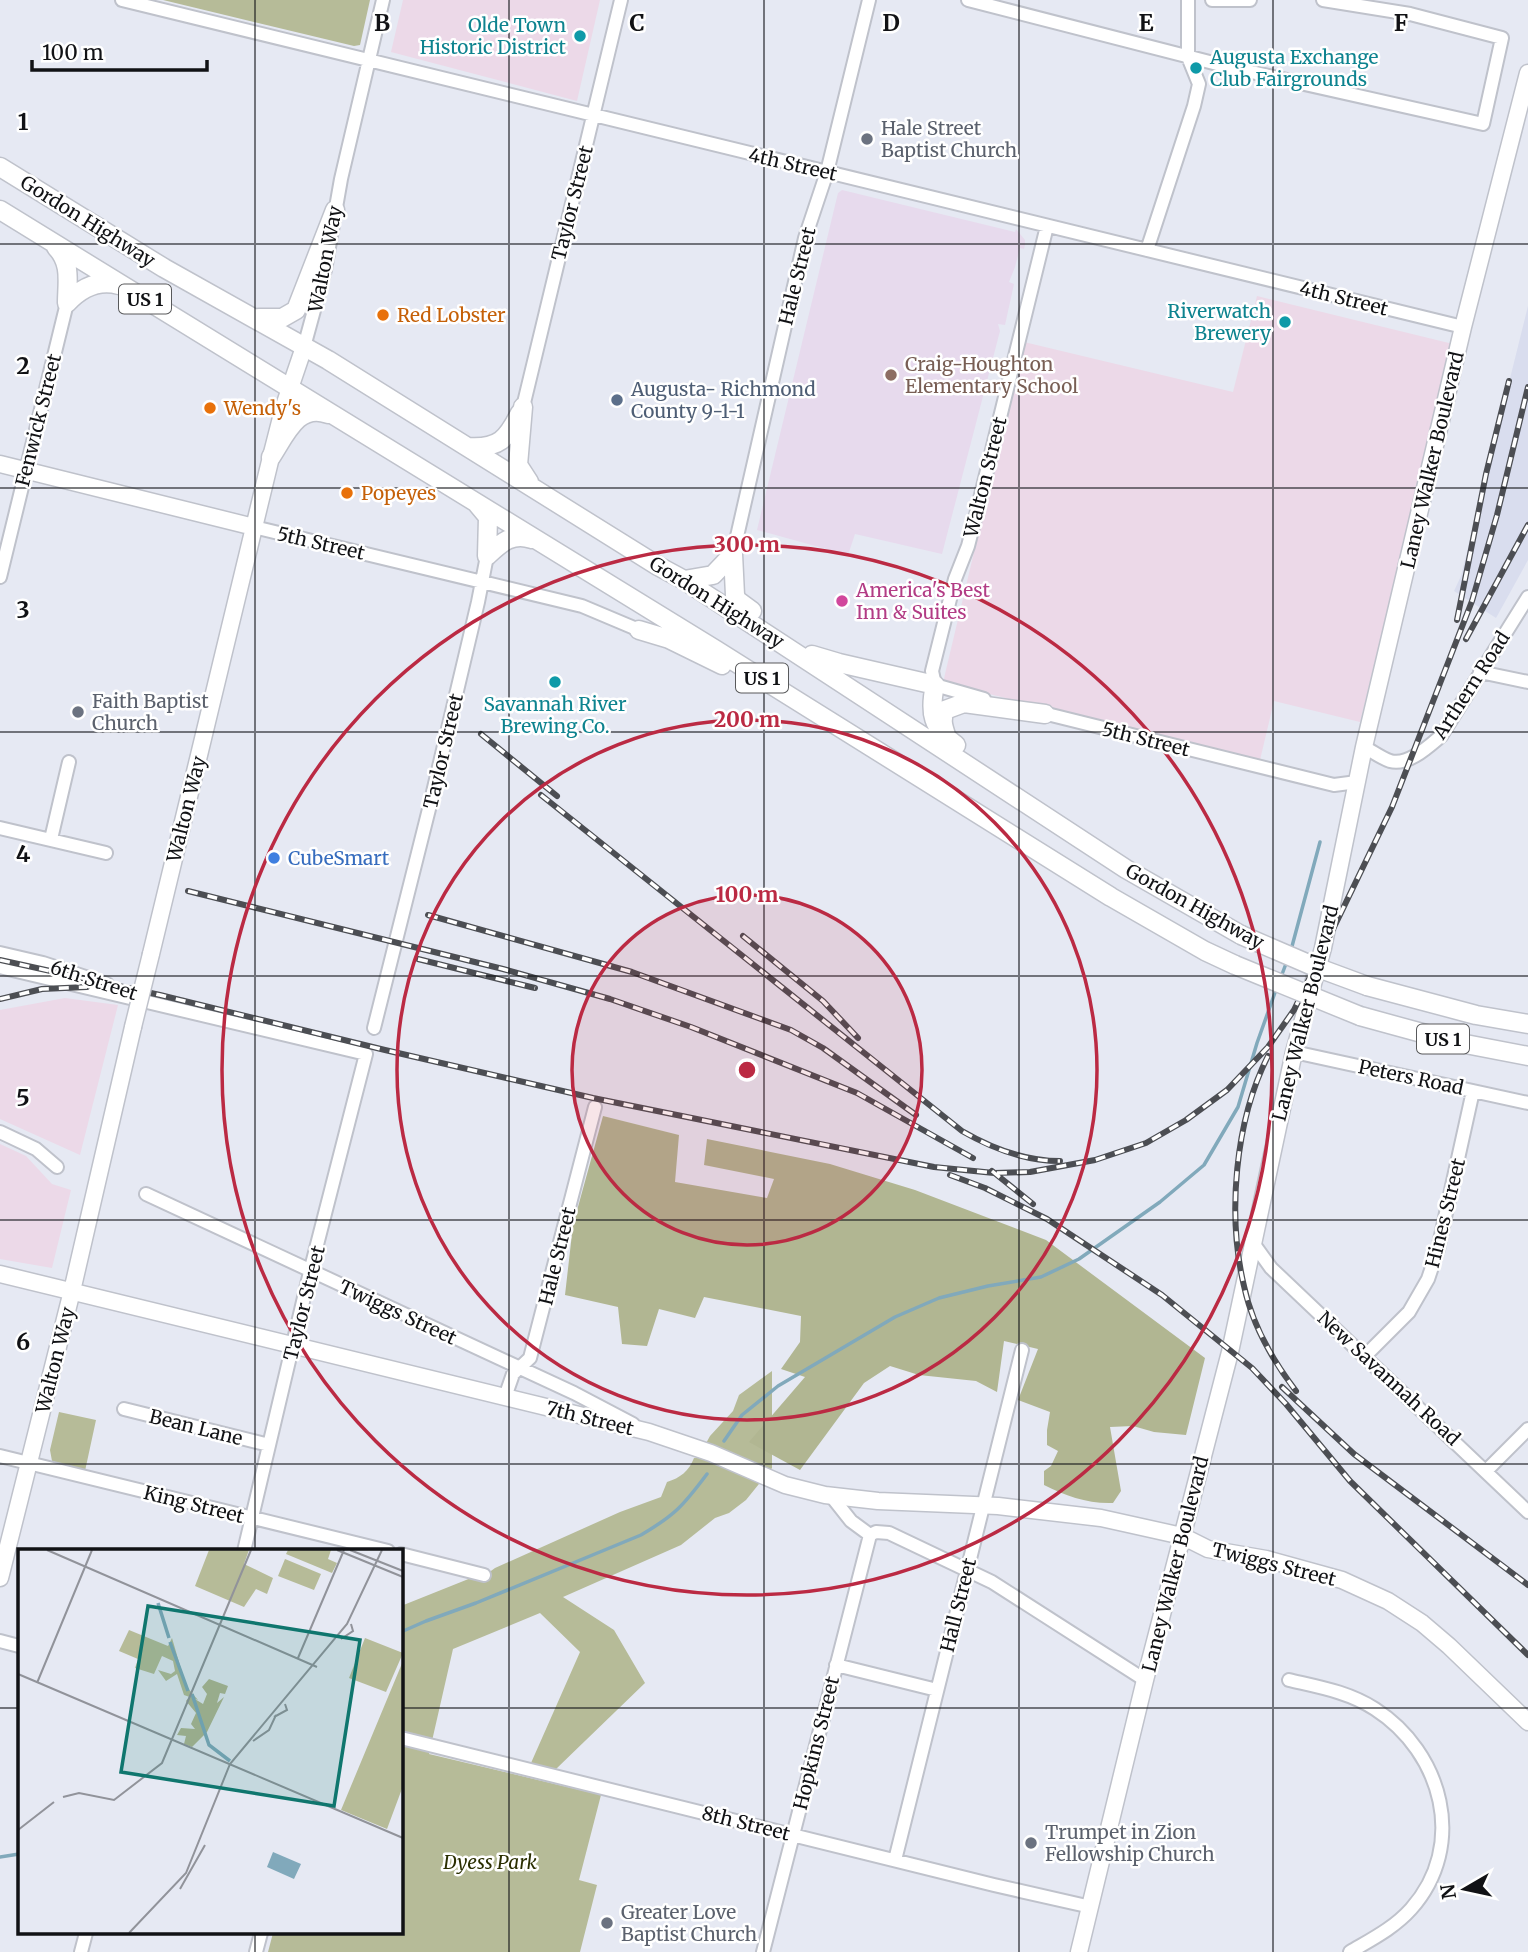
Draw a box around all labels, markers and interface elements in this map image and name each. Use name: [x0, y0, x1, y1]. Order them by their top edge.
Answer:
text: B: [374, 8, 390, 37]
text: C: [629, 8, 645, 37]
text: D: [882, 8, 900, 37]
text: E: [1138, 8, 1154, 37]
text: F: [1394, 8, 1408, 37]
place label: Olde Town Historic District: [420, 13, 567, 59]
scale bar: [32, 28, 206, 72]
marker: Olde Town Historic District: [572, 28, 588, 44]
text: 100 m: [42, 39, 104, 66]
place label: Augusta Exchange Club Fairgrounds: [1209, 45, 1379, 91]
marker: Augusta Exchange Club Fairgrounds: [1188, 60, 1204, 76]
text: 1: [18, 107, 29, 136]
place label: Hale Street Baptist Church: [881, 116, 1017, 162]
marker: Hale Street Baptist Church: [859, 131, 875, 147]
street label: Taylor Street: [546, 142, 598, 263]
street label: 4th Street: [746, 142, 840, 186]
street label: Gordon Highway: [16, 170, 160, 272]
street label: Walton Way: [303, 204, 347, 315]
street label: Hale Street: [773, 224, 821, 327]
street label: 4th Street: [1297, 275, 1391, 321]
road number: US 1: [119, 284, 171, 314]
place label: Riverwatch Brewery: [1167, 299, 1271, 345]
place label: Red Lobster: [397, 303, 506, 327]
marker: Red Lobster: [375, 307, 391, 323]
marker: Riverwatch Brewery: [1277, 314, 1293, 330]
street label: Laney Walker Boulevard: [1395, 349, 1469, 571]
street label: Fenwick Street: [10, 351, 66, 489]
text: 2: [16, 351, 30, 380]
place label: Craig-Houghton Elementary School: [905, 352, 1078, 398]
marker: Craig-Houghton Elementary School: [883, 367, 899, 383]
place label: Augusta- Richmond County 9-1-1: [630, 377, 816, 423]
marker: Augusta- Richmond County 9-1-1: [609, 392, 625, 408]
place label: Wendy's: [223, 396, 301, 420]
marker: Wendy's: [202, 400, 218, 416]
street label: Walton Street: [958, 414, 1012, 541]
place label: Popeyes: [361, 481, 436, 505]
marker: Popeyes: [339, 485, 355, 501]
street label: 5th Street: [275, 521, 368, 565]
text: 300 m: [714, 531, 780, 558]
street label: Gordon Highway: [645, 551, 789, 653]
place label: America's Best Inn & Suites: [855, 578, 991, 624]
marker: America's Best Inn & Suites: [834, 593, 850, 609]
text: 3: [16, 595, 30, 624]
street label: Arthern Road: [1427, 627, 1515, 744]
road number: US 1: [736, 664, 788, 692]
marker: Savannah River Brewing Co.: [547, 674, 563, 690]
place label: Faith Baptist Church: [92, 689, 209, 735]
street label: Taylor Street: [418, 690, 468, 811]
place label: Savannah River Brewing Co.: [483, 692, 627, 738]
marker: Faith Baptist Church: [70, 704, 86, 720]
text: 200 m: [714, 706, 780, 733]
street label: 5th Street: [1100, 717, 1193, 762]
street label: Walton Way: [161, 754, 211, 865]
text: 4: [16, 839, 31, 868]
place label: CubeSmart: [288, 846, 390, 870]
marker: CubeSmart: [266, 850, 282, 866]
street label: Gordon Highway: [1122, 858, 1268, 954]
text: 100 m: [716, 881, 778, 908]
street label: Laney Walker Boulevard: [1267, 902, 1343, 1124]
street label: 6th Street: [47, 955, 141, 1006]
road number: US 1: [1417, 1024, 1469, 1054]
street label: Peters Road: [1356, 1054, 1466, 1100]
centre of rings: [735, 1058, 759, 1082]
text: 5: [16, 1083, 30, 1112]
street label: Hines Street: [1420, 1155, 1470, 1270]
street label: Hale Street: [533, 1204, 581, 1307]
street label: Taylor Street: [278, 1242, 330, 1363]
street label: Twiggs Street: [335, 1274, 461, 1350]
street label: Walton Way: [30, 1305, 80, 1416]
street label: New Savannah Road: [1313, 1306, 1465, 1450]
text: 6: [16, 1327, 30, 1356]
street label: 7th Street: [544, 1396, 637, 1441]
street label: Bean Lane: [147, 1404, 245, 1450]
street label: Laney Walker Boulevard: [1137, 1453, 1213, 1675]
street label: King Street: [141, 1480, 247, 1528]
street label: Twiggs Street: [1209, 1537, 1339, 1591]
inset map: [18, 1549, 402, 1934]
street label: Hall Street: [935, 1555, 981, 1655]
street label: Hopkins Street: [788, 1673, 844, 1812]
street label: 8th Street: [699, 1800, 793, 1846]
place label: Trumpet in Zion Fellowship Church: [1045, 1820, 1215, 1866]
marker: Trumpet in Zion Fellowship Church: [1023, 1835, 1039, 1851]
park label: Dyess Park: [442, 1850, 537, 1874]
north arrow: [1430, 1854, 1500, 1924]
text: N: [1435, 1882, 1461, 1901]
place label: Greater Love Baptist Church: [621, 1900, 757, 1946]
marker: Greater Love Baptist Church: [599, 1915, 615, 1931]

